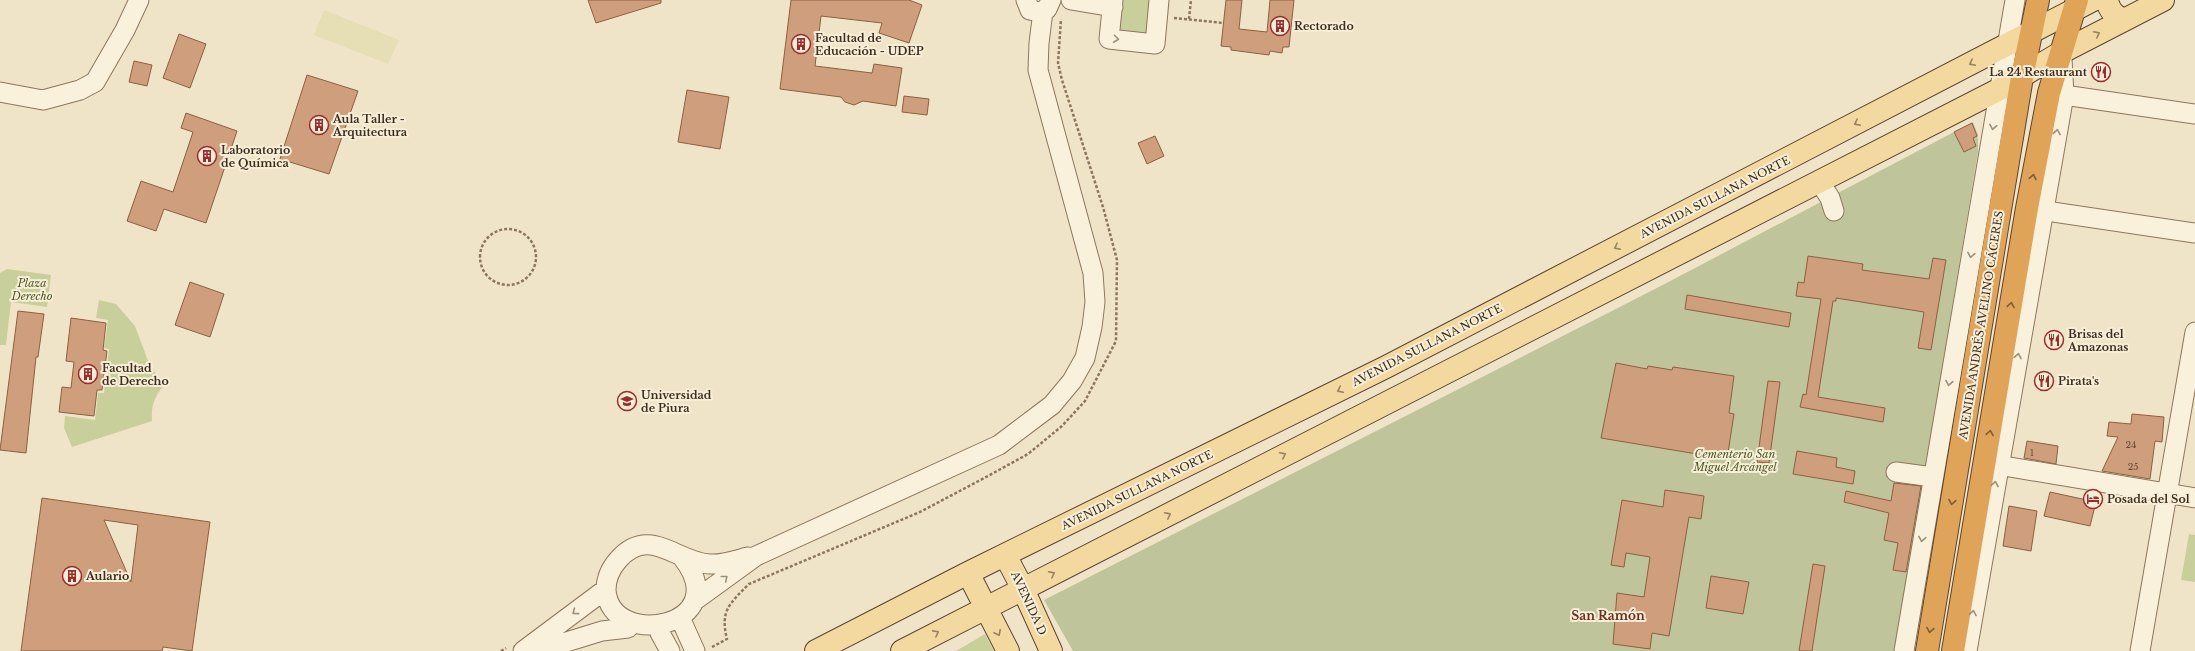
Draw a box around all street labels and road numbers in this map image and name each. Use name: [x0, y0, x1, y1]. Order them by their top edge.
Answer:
street label: AVENIDA SULLANA NORTE: [1637, 153, 1792, 242]
street label: AVENIDA ANDRÉS AVELINO CÁCERES: [1956, 210, 2006, 441]
street label: AVENIDA SULLANA NORTE: [1349, 301, 1504, 390]
street label: AVENIDA SULLANA NORTE: [1058, 447, 1215, 533]
street label: AVENIDA D: [1008, 568, 1050, 638]

